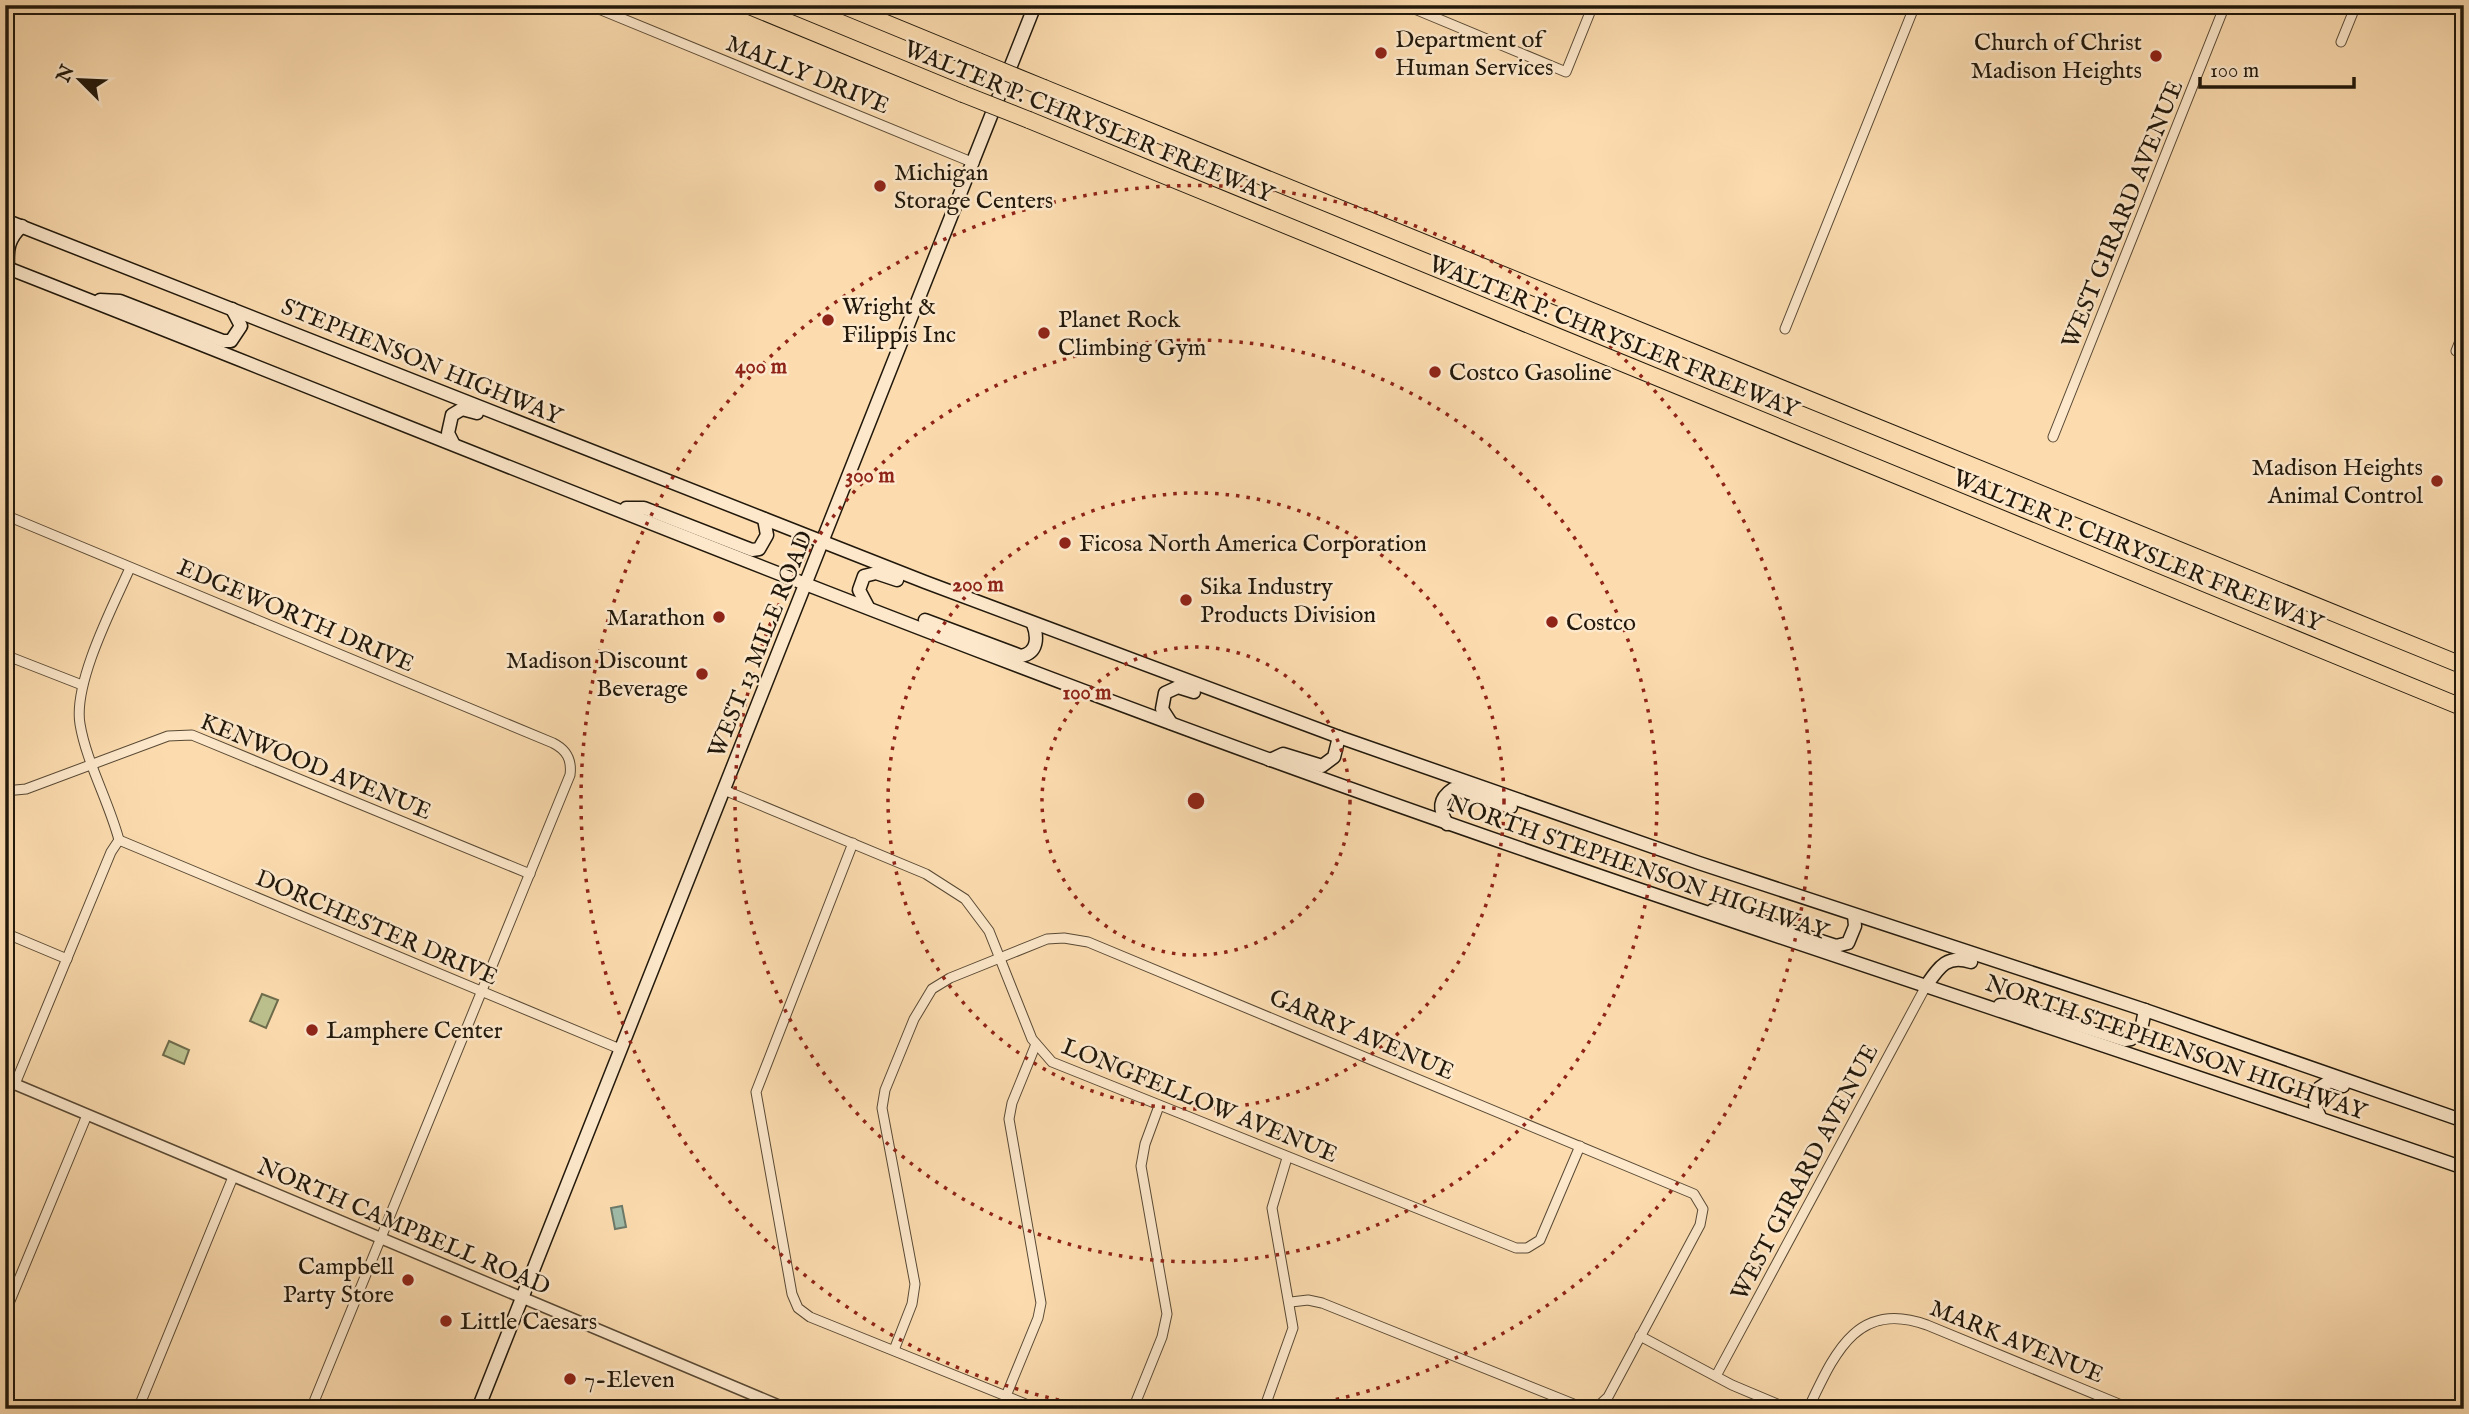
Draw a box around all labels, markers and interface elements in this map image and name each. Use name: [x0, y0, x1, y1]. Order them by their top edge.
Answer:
place label: Department of Human Services: [1395, 25, 1554, 84]
place label: Church of Christ Madison Heights: [1970, 28, 2142, 87]
street label: MALLY DRIVE: [721, 29, 894, 122]
street label: WALTER P. CHRYSLER FREEWAY: [899, 34, 1280, 212]
marker: Department of Human Services: [1373, 45, 1389, 61]
north arrow: [46, 46, 116, 116]
scale bar: [2200, 46, 2354, 90]
marker: Church of Christ Madison Heights: [2148, 48, 2164, 64]
text: 100 m: [2210, 58, 2259, 85]
text: N: [52, 61, 81, 87]
street label: WEST GIRARD AVENUE: [2055, 76, 2191, 353]
place label: Michigan Storage Centers: [894, 158, 1053, 217]
marker: Michigan Storage Centers: [872, 178, 888, 194]
street label: WALTER P. CHRYSLER FREEWAY: [1424, 249, 1805, 427]
street label: STEPHENSON HIGHWAY: [276, 292, 568, 434]
place label: Wright & Filippis Inc: [842, 292, 956, 351]
place label: Planet Rock Climbing Gym: [1058, 305, 1206, 364]
marker: Wright & Filippis Inc: [820, 312, 836, 328]
marker: Planet Rock Climbing Gym: [1036, 325, 1052, 341]
text: 400 m: [735, 354, 788, 381]
place label: Costco Gasoline: [1449, 358, 1612, 389]
marker: Costco Gasoline: [1427, 364, 1443, 380]
place label: Madison Heights Animal Control: [2251, 453, 2423, 512]
text: 300 m: [845, 463, 895, 490]
street label: WALTER P. CHRYSLER FREEWAY: [1948, 463, 2329, 641]
marker: Madison Heights Animal Control: [2429, 473, 2445, 489]
street label: WEST 13 MILE ROAD: [702, 527, 821, 763]
place label: Ficosa North America Corporation: [1079, 529, 1427, 560]
marker: Ficosa North America Corporation: [1057, 535, 1073, 551]
street label: EDGEWORTH DRIVE: [172, 552, 419, 680]
text: 200 m: [952, 572, 1004, 599]
place label: Sika Industry Products Division: [1200, 572, 1376, 631]
marker: Sika Industry Products Division: [1178, 592, 1194, 608]
place label: Marathon: [606, 603, 705, 634]
place label: Costco: [1566, 608, 1636, 639]
marker: Marathon: [711, 609, 727, 625]
marker: Costco: [1544, 614, 1560, 630]
place label: Madison Discount Beverage: [506, 646, 688, 705]
marker: Madison Discount Beverage: [694, 666, 710, 682]
text: 100 m: [1062, 680, 1112, 707]
street label: KENWOOD AVENUE: [195, 707, 436, 828]
street label: NORTH STEPHENSON HIGHWAY: [1443, 788, 1834, 949]
centre of rings: [1184, 789, 1208, 813]
street label: DORCHESTER DRIVE: [250, 863, 502, 994]
street label: NORTH STEPHENSON HIGHWAY: [1981, 968, 2372, 1129]
street label: GARRY AVENUE: [1264, 982, 1459, 1088]
place label: Lamphere Center: [326, 1016, 503, 1047]
marker: Lamphere Center: [304, 1022, 320, 1038]
street label: LONGFELLOW AVENUE: [1057, 1032, 1342, 1171]
street label: WEST GIRARD AVENUE: [1724, 1039, 1886, 1306]
street label: NORTH CAMPBELL ROAD: [252, 1151, 555, 1303]
place label: Campbell Party Store: [283, 1252, 394, 1311]
marker: Campbell Party Store: [400, 1272, 416, 1288]
street label: MARK AVENUE: [1925, 1293, 2108, 1391]
place label: Little Caesars: [460, 1307, 597, 1338]
marker: Little Caesars: [438, 1313, 454, 1329]
place label: 7-Eleven: [584, 1365, 675, 1396]
marker: 7-Eleven: [562, 1371, 578, 1387]

